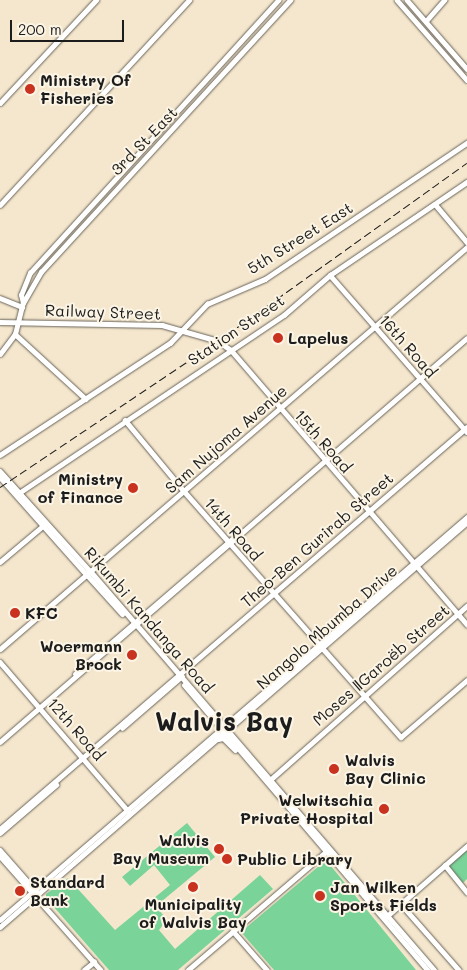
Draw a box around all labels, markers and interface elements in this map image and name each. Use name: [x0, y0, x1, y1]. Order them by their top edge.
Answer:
scale bar: [12, 10, 126, 42]
text: 200 m: [18, 19, 62, 39]
place label: Ministry Of Fisheries: [40, 70, 131, 108]
marker: Ministry Of Fisheries: [24, 83, 36, 95]
street label: 3rd St East: [107, 103, 181, 179]
street label: 5th Street East: [244, 198, 356, 278]
street label: Station Street: [184, 291, 288, 369]
street label: Railway Street: [45, 300, 161, 324]
street label: 16th Road: [375, 310, 441, 382]
place label: Lapelus: [288, 328, 348, 348]
marker: Lapelus: [272, 332, 284, 344]
street label: Sam Nujoma Avenue: [161, 381, 291, 497]
street label: 15th Road: [290, 405, 356, 477]
place label: Ministry of Finance: [38, 469, 123, 507]
street label: Theo-Ben Gurirab Street: [237, 469, 397, 611]
marker: Ministry of Finance: [127, 482, 139, 494]
street label: 14th Road: [200, 493, 266, 565]
street label: Rikumbi Kandanga Road: [80, 543, 218, 697]
street label: Nangolo Mbumba Drive: [253, 561, 401, 693]
street label: Moses ǁGaroëb Street: [309, 600, 453, 730]
place label: KFC: [25, 603, 58, 623]
marker: KFC: [9, 607, 21, 619]
place label: Woermann Brock: [40, 636, 122, 674]
marker: Woermann Brock: [126, 649, 138, 661]
street label: 12th Road: [43, 694, 109, 764]
district label: Walvis Bay: [155, 706, 293, 738]
place label: Walvis Bay Clinic: [345, 750, 426, 788]
marker: Walvis Bay Clinic: [327, 762, 341, 776]
place label: Welwitschia Private Hospital: [240, 790, 373, 828]
marker: Welwitschia Private Hospital: [377, 802, 391, 816]
place label: Walvis Bay Museum: [112, 830, 209, 868]
marker: Walvis Bay Museum: [213, 843, 225, 855]
place label: Public Library: [237, 849, 352, 869]
marker: Public Library: [221, 853, 233, 865]
place label: Standard Bank: [30, 872, 105, 910]
place label: Jan Wilken Sports Fields: [330, 877, 437, 915]
marker: Municipality of Walvis Bay: [187, 881, 199, 893]
marker: Standard Bank: [14, 885, 26, 897]
marker: Jan Wilken Sports Fields: [314, 890, 326, 902]
place label: Municipality of Walvis Bay: [139, 894, 247, 932]

